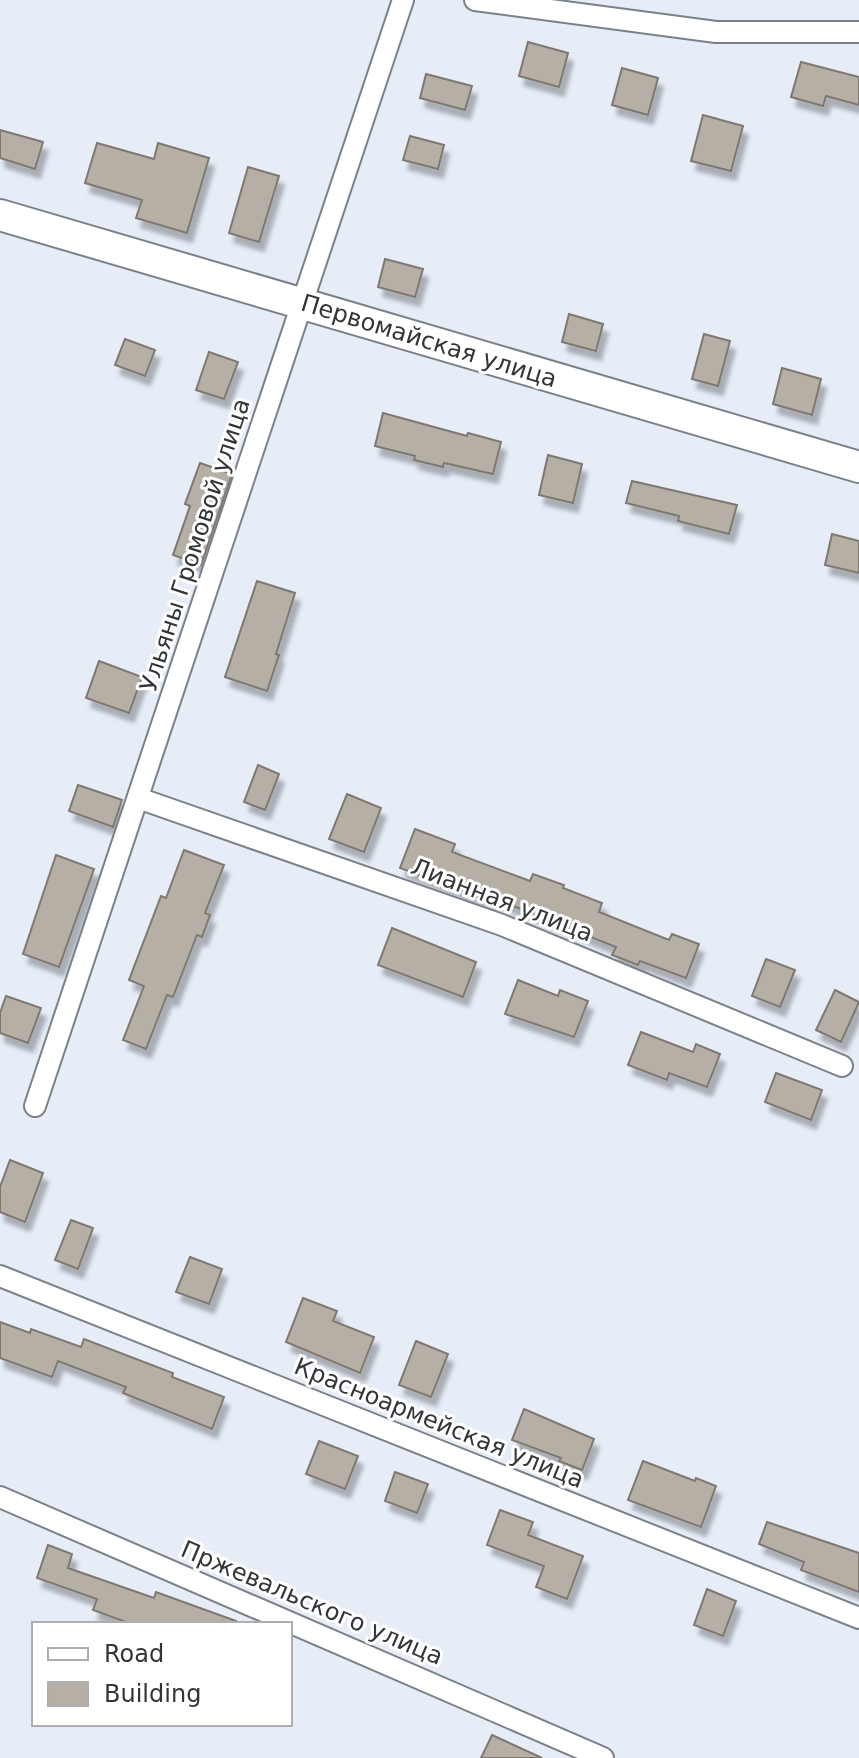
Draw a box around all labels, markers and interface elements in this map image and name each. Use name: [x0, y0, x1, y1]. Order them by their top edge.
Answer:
street label: Первомайская улица: [298, 289, 560, 393]
street label: Ульяны Громовой улица: [134, 395, 256, 695]
street label: Лианная улица: [407, 852, 597, 948]
street label: Красноармейская улица: [290, 1352, 588, 1494]
street label: Пржевальского улица: [177, 1535, 447, 1671]
legend: [32, 1622, 292, 1726]
text: Road: [104, 1640, 164, 1668]
text: Building: [104, 1680, 201, 1708]

